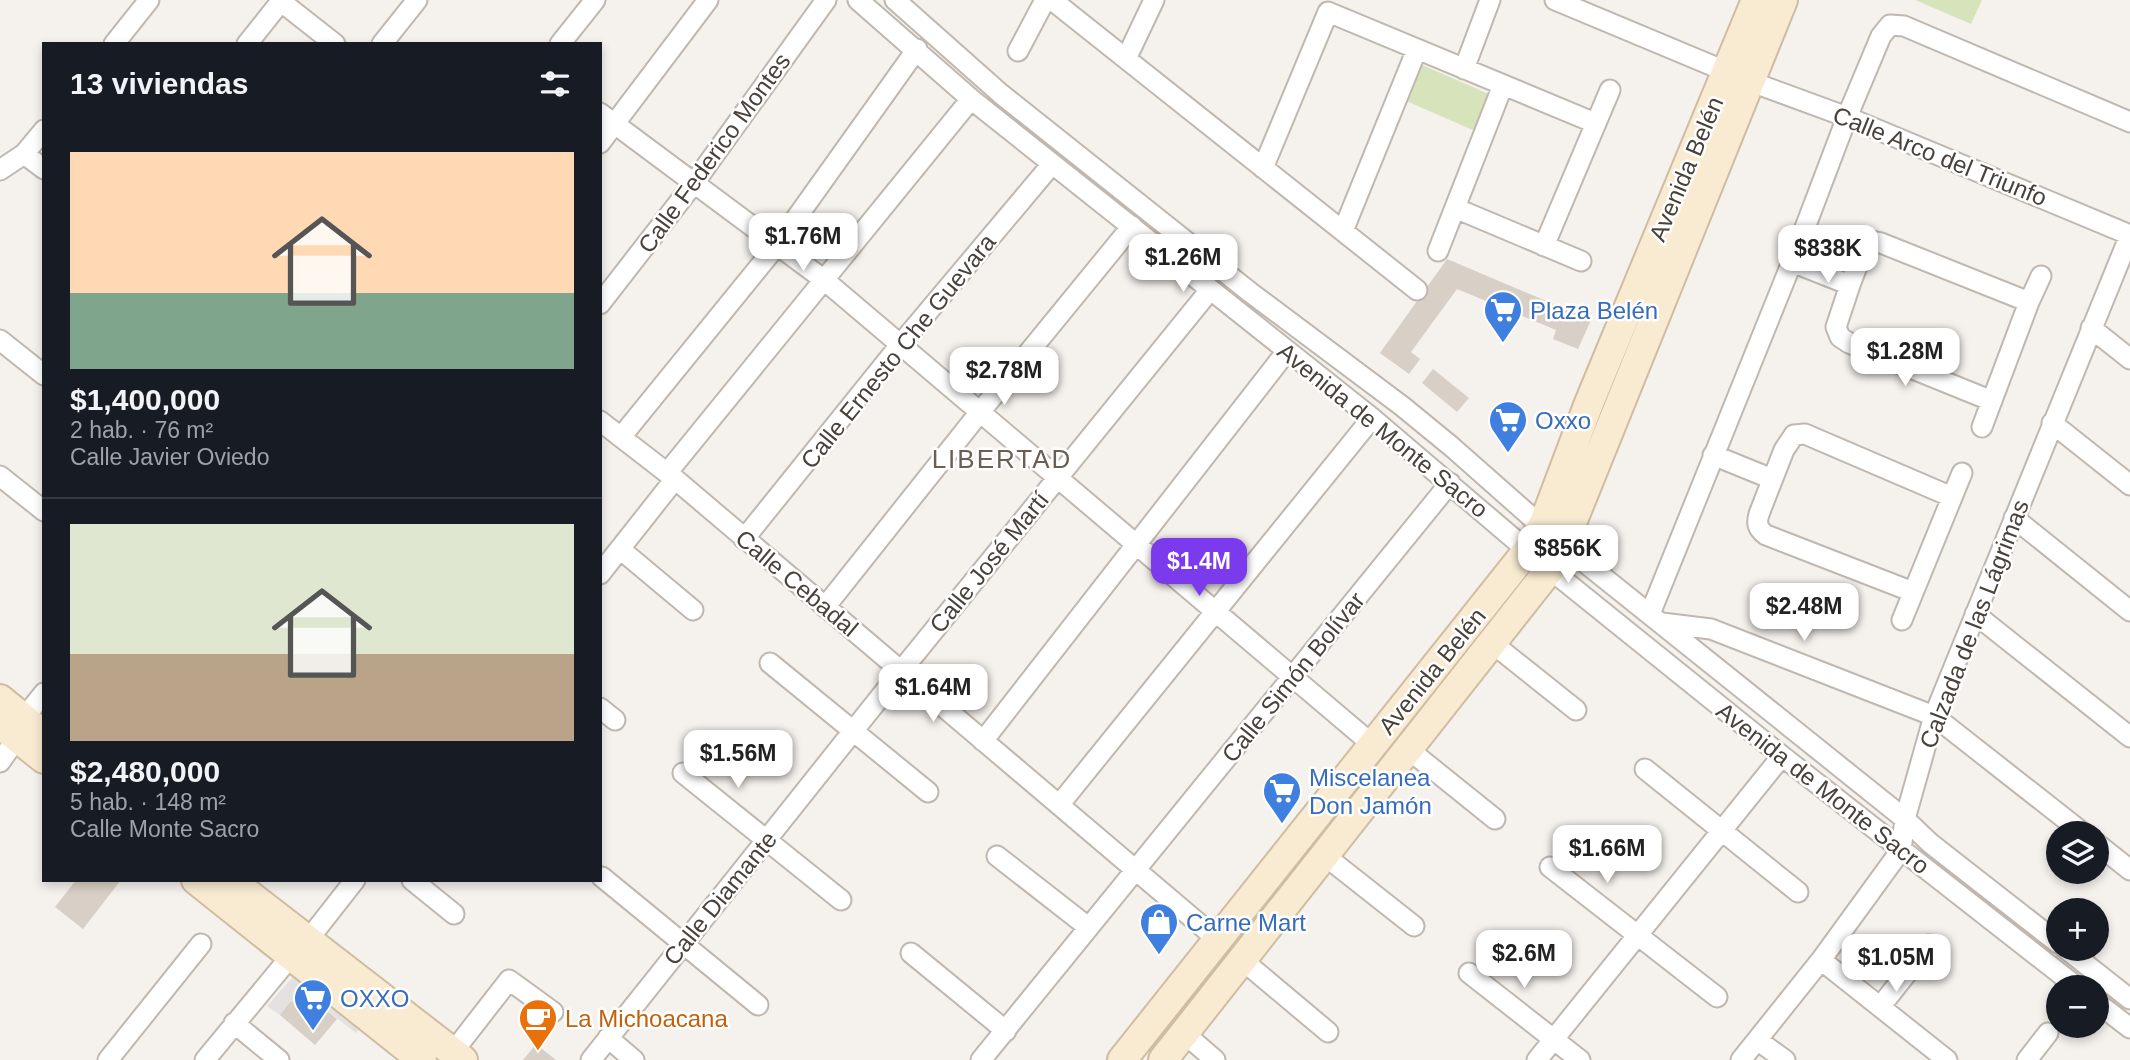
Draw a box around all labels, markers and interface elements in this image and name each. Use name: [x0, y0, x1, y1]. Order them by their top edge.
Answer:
street label: Calle Federico Montes: [633, 48, 795, 258]
icon: filters: [536, 65, 574, 103]
text: 13 viviendas: [70, 67, 248, 100]
street label: Avenida Belén: [1643, 93, 1729, 245]
street label: Calle Arco del Triunfo: [1829, 101, 2051, 211]
icon: home: [259, 198, 385, 324]
pin: $1.76M: [746, 214, 860, 273]
text: $1.76M: [765, 223, 841, 249]
pin: $838K: [1779, 226, 1877, 285]
street label: Calle Ernesto Che Guevara: [795, 228, 1001, 474]
pin: $1.26M: [1126, 234, 1240, 294]
text: $838K: [1794, 235, 1862, 261]
text: $1.26M: [1145, 244, 1221, 270]
supermarket icon: Plaza Belén: [1482, 289, 1524, 344]
place label: Plaza Belén: [1530, 297, 1658, 324]
pin: $1.28M: [1848, 328, 1962, 388]
street label: Avenida de Monte Sacro: [1273, 337, 1493, 523]
text: $1.28M: [1867, 338, 1943, 364]
pin: $2.78M: [947, 348, 1061, 407]
text: $2.78M: [966, 357, 1042, 383]
text: $1,400,000: [70, 383, 220, 416]
supermarket icon: Oxxo: [1487, 399, 1529, 454]
place label: Oxxo: [1535, 407, 1591, 434]
text: 2 hab. · 76 m²: [70, 417, 213, 443]
text: Calle Javier Oviedo: [70, 444, 269, 470]
district label: LIBERTAD: [932, 444, 1072, 474]
street label: Calle José Martí: [924, 486, 1054, 638]
street label: Calzada de las Lágrimas: [1914, 496, 2034, 752]
street label: Calle Cebadal: [731, 524, 863, 642]
pin: $856K: [1519, 526, 1617, 585]
text: $856K: [1534, 535, 1602, 561]
pin: $1.4M: [1150, 538, 1248, 598]
text: $1.4M: [1167, 548, 1231, 574]
icon: home: [259, 570, 385, 696]
pin: $2.48M: [1747, 584, 1861, 643]
street label: Calle Simón Bolívar: [1216, 587, 1370, 767]
text: $2.48M: [1766, 593, 1842, 619]
street label: Avenida Belén: [1373, 603, 1491, 739]
pin: $1.64M: [876, 664, 990, 724]
text: $1.64M: [895, 674, 971, 700]
street label: Avenida de Monte Sacro: [1711, 697, 1935, 879]
pin: $1.56M: [681, 730, 795, 790]
text: $1.56M: [700, 740, 776, 766]
text: $2,480,000: [70, 755, 220, 788]
place label: Miscelanea Don Jamón: [1309, 764, 1432, 819]
supermarket icon: Miscelanea Don Jamón: [1261, 770, 1303, 825]
text: 5 hab. · 148 m²: [70, 789, 226, 815]
text: Calle Monte Sacro: [70, 816, 259, 842]
map controls: [2046, 821, 2109, 1038]
button: layers: [2046, 821, 2109, 884]
street label: Calle Diamante: [658, 826, 782, 970]
pin: $1.66M: [1550, 826, 1664, 885]
text: $1.66M: [1569, 835, 1645, 861]
button: +: [2046, 898, 2109, 961]
shop icon: Carne Mart: [1138, 901, 1180, 956]
place label: Carne Mart: [1186, 909, 1306, 936]
pin: $2.6M: [1475, 930, 1573, 990]
pin: $1.05M: [1839, 934, 1953, 994]
text: $2.6M: [1492, 940, 1556, 966]
text: $1.05M: [1858, 944, 1934, 970]
button: −: [2046, 975, 2109, 1038]
supermarket icon: OXXO: [292, 977, 334, 1032]
place label: OXXO: [340, 985, 409, 1012]
cafe icon: La Michoacana: [517, 997, 559, 1052]
place label: La Michoacana: [565, 1005, 728, 1032]

